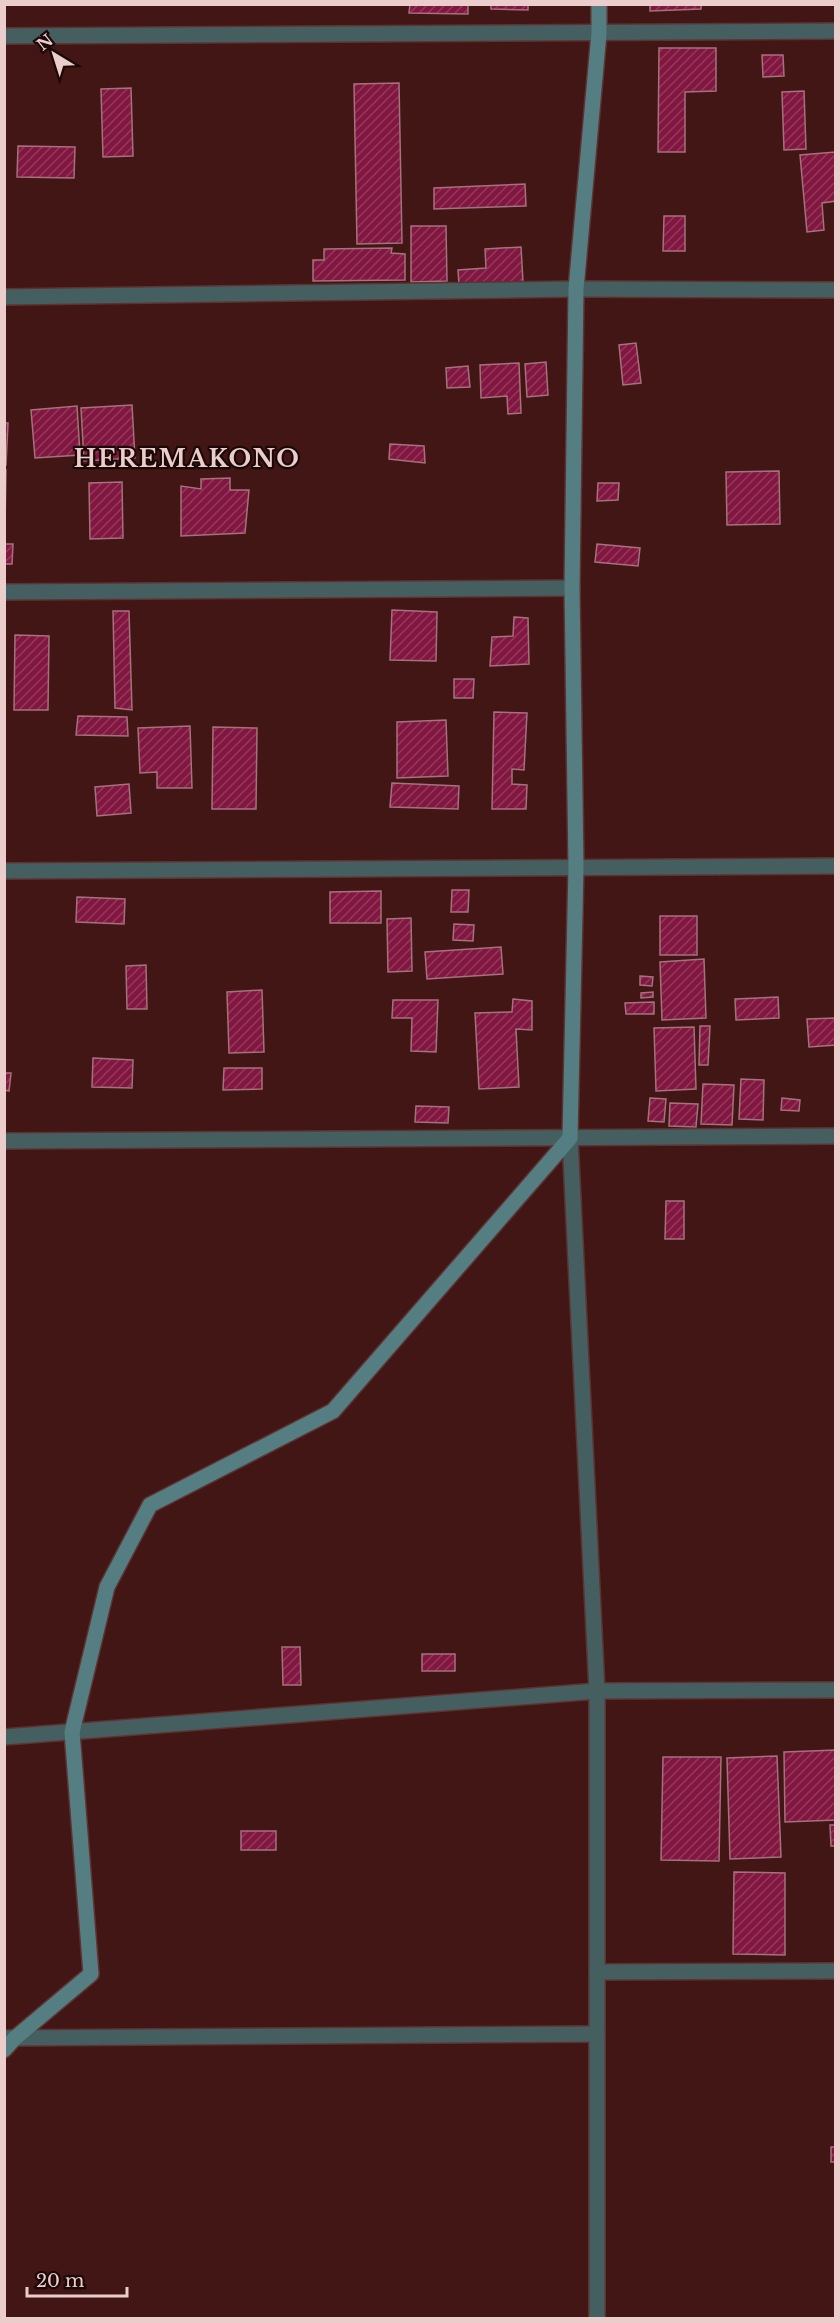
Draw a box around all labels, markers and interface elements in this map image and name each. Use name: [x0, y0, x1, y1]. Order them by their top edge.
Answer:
north arrow: [24, 24, 84, 84]
text: N: [33, 30, 57, 55]
district label: HEREMAKONO: [74, 444, 300, 473]
scale bar: [27, 2260, 128, 2298]
text: 20 m: [36, 2270, 84, 2292]

